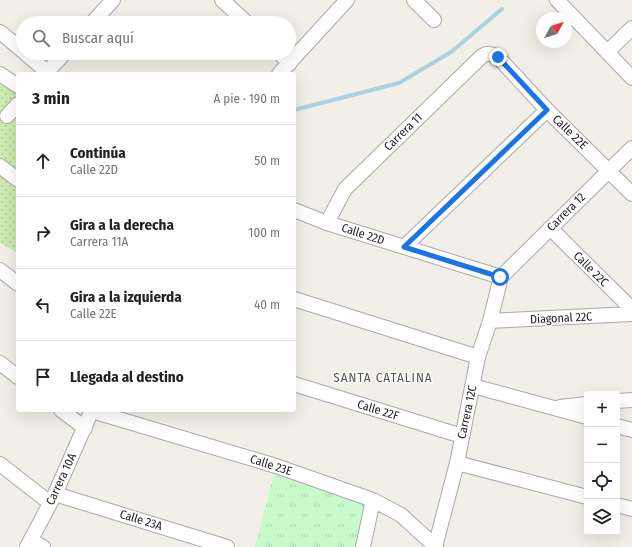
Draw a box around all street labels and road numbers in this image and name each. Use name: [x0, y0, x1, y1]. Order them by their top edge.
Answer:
street label: Carrera 11: [381, 110, 425, 154]
street label: Calle 22E: [550, 112, 591, 152]
street label: Carrera 12: [544, 190, 588, 234]
street label: Calle 22D: [340, 220, 386, 248]
street label: Calle 22C: [571, 249, 611, 289]
street label: Diagonal 22C: [530, 309, 592, 327]
street label: Carrera 12C: [455, 384, 479, 440]
street label: Calle 22F: [356, 397, 401, 423]
street label: Carrera 10A: [43, 450, 79, 507]
street label: Calle 23E: [248, 452, 294, 478]
street label: Calle 23A: [118, 507, 165, 533]

